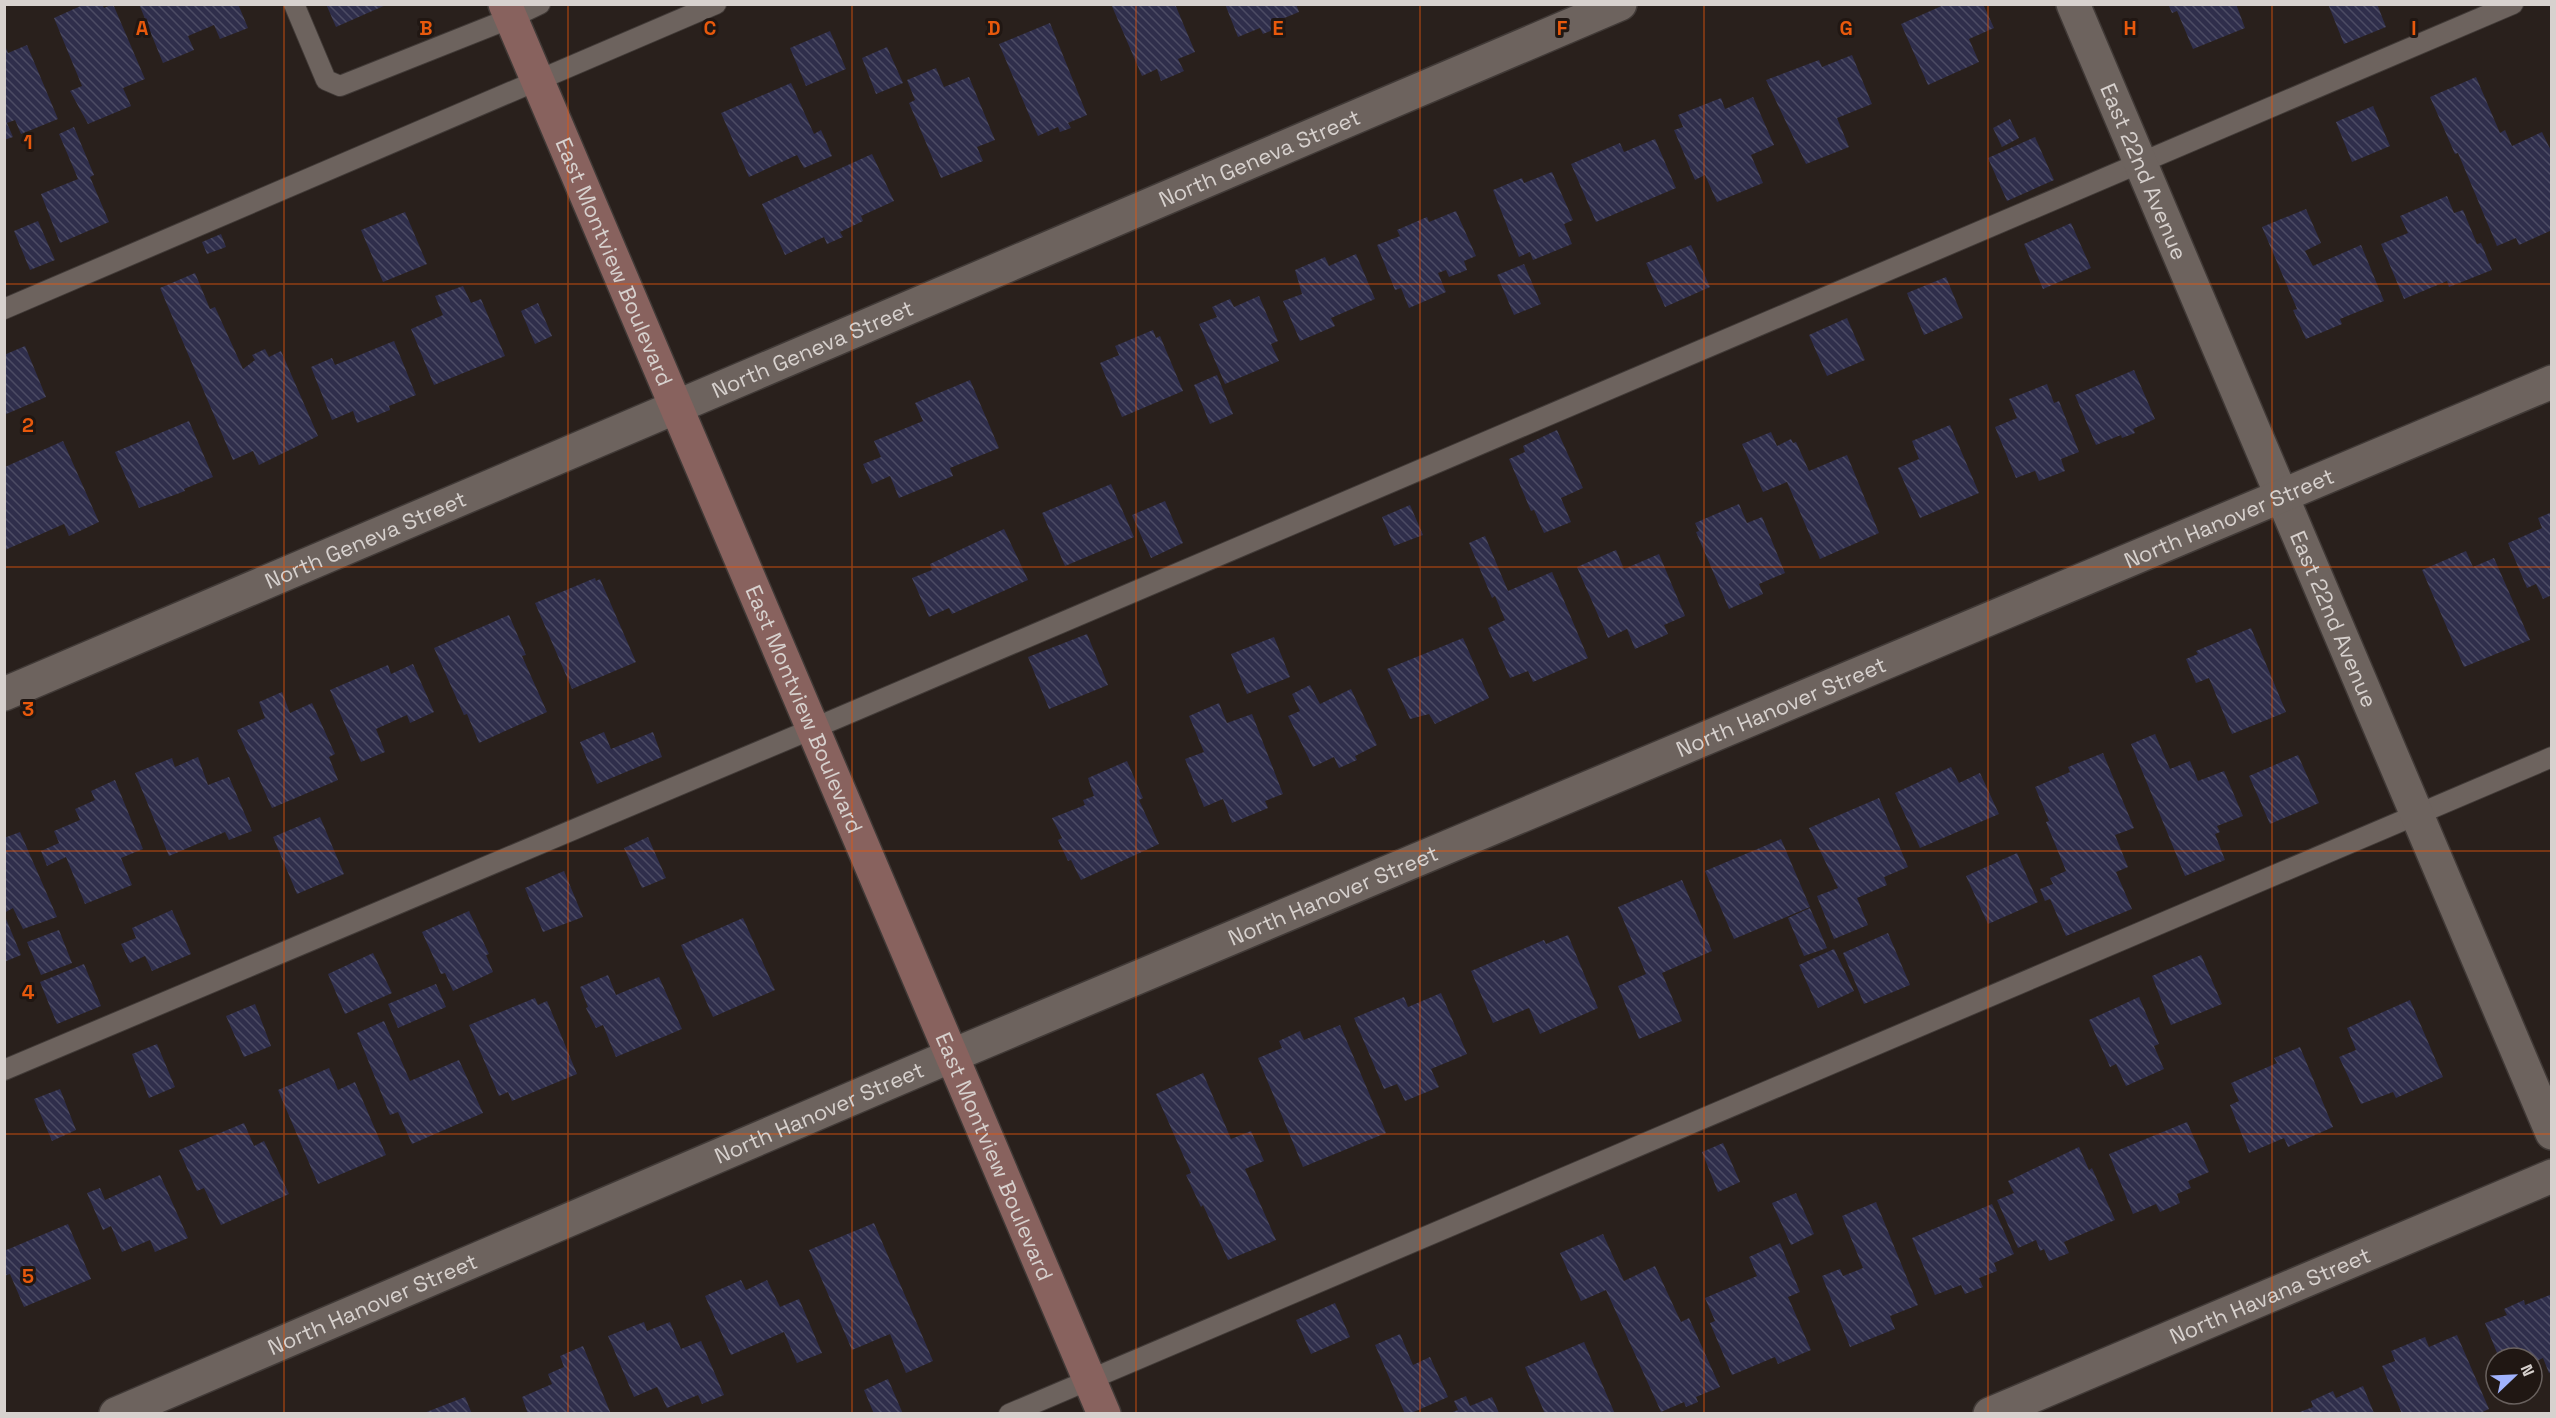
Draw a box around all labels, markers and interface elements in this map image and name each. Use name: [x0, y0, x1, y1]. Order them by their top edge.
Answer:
text: A: [136, 15, 149, 41]
text: B: [419, 15, 433, 41]
text: C: [704, 15, 717, 41]
text: D: [987, 15, 1001, 41]
text: E: [1272, 15, 1284, 41]
text: F: [1557, 15, 1568, 41]
text: G: [1839, 15, 1853, 41]
text: H: [2123, 15, 2137, 41]
text: I: [2411, 15, 2417, 41]
street label: East 22nd Avenue: [2094, 79, 2194, 264]
street label: North Geneva Street: [1154, 103, 1364, 213]
text: 1: [23, 129, 33, 155]
street label: East Montview Boulevard: [549, 133, 680, 390]
street label: North Geneva Street: [707, 293, 917, 404]
text: 2: [22, 412, 34, 438]
street label: North Hanover Street: [2120, 461, 2338, 575]
street label: North Geneva Street: [260, 484, 471, 595]
street label: East 22nd Avenue: [2284, 526, 2384, 712]
street label: East Montview Boulevard: [739, 581, 870, 837]
street label: North Hanover Street: [1672, 650, 1890, 763]
text: 3: [22, 696, 34, 722]
street label: North Hanover Street: [1224, 839, 1442, 952]
text: 4: [22, 979, 35, 1005]
street label: East Montview Boulevard: [929, 1028, 1060, 1285]
street label: North Hanover Street: [710, 1055, 928, 1170]
street label: North Havana Street: [2165, 1241, 2375, 1350]
street label: North Hanover Street: [263, 1247, 481, 1361]
text: 5: [22, 1263, 34, 1289]
north arrow: [2484, 1346, 2544, 1406]
text: N: [2516, 1361, 2539, 1379]

